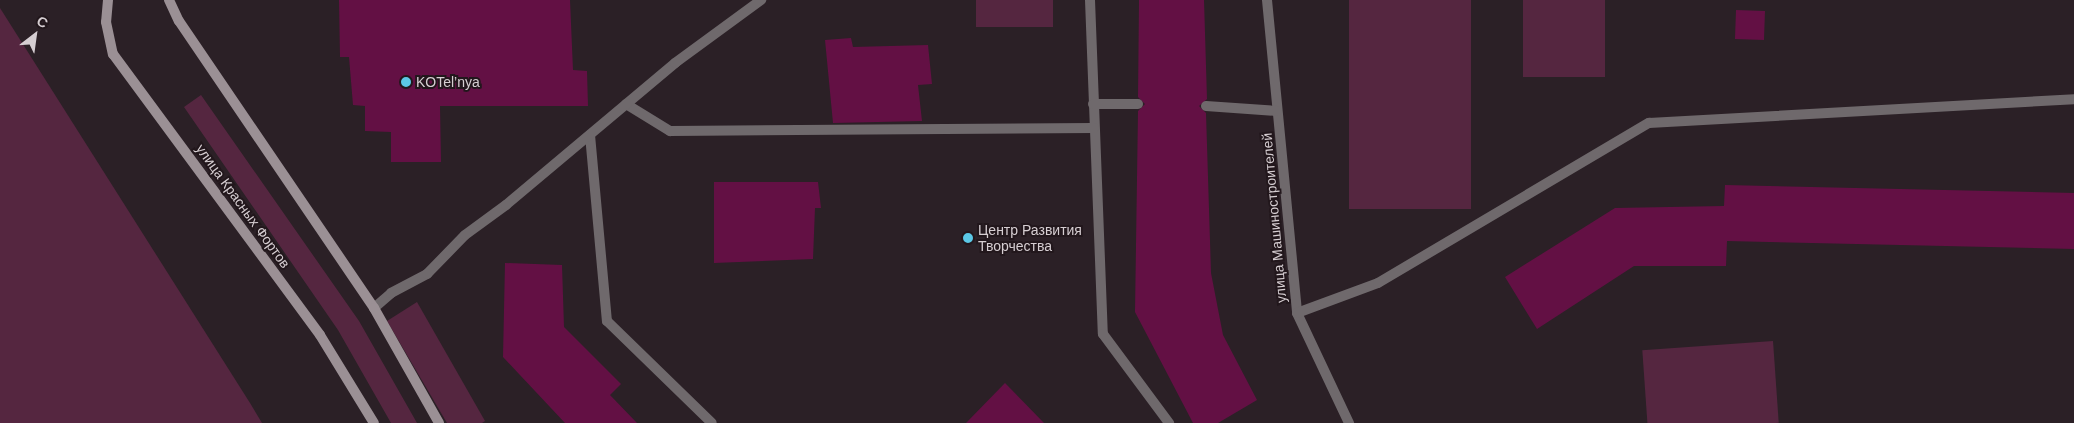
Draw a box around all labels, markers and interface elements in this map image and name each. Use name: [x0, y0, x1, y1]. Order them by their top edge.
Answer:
north arrow: [10, 10, 60, 60]
text: С: [34, 13, 51, 31]
place label: KOTel’nya: [416, 74, 480, 90]
marker: KOTel’nya: [400, 76, 412, 88]
street label: улица Машиностроителей: [1258, 132, 1290, 304]
street label: улица Красных Фортов: [192, 141, 294, 271]
place label: Центр Развития Творчества: [978, 222, 1082, 254]
marker: Центр Развития Творчества: [962, 232, 974, 244]

